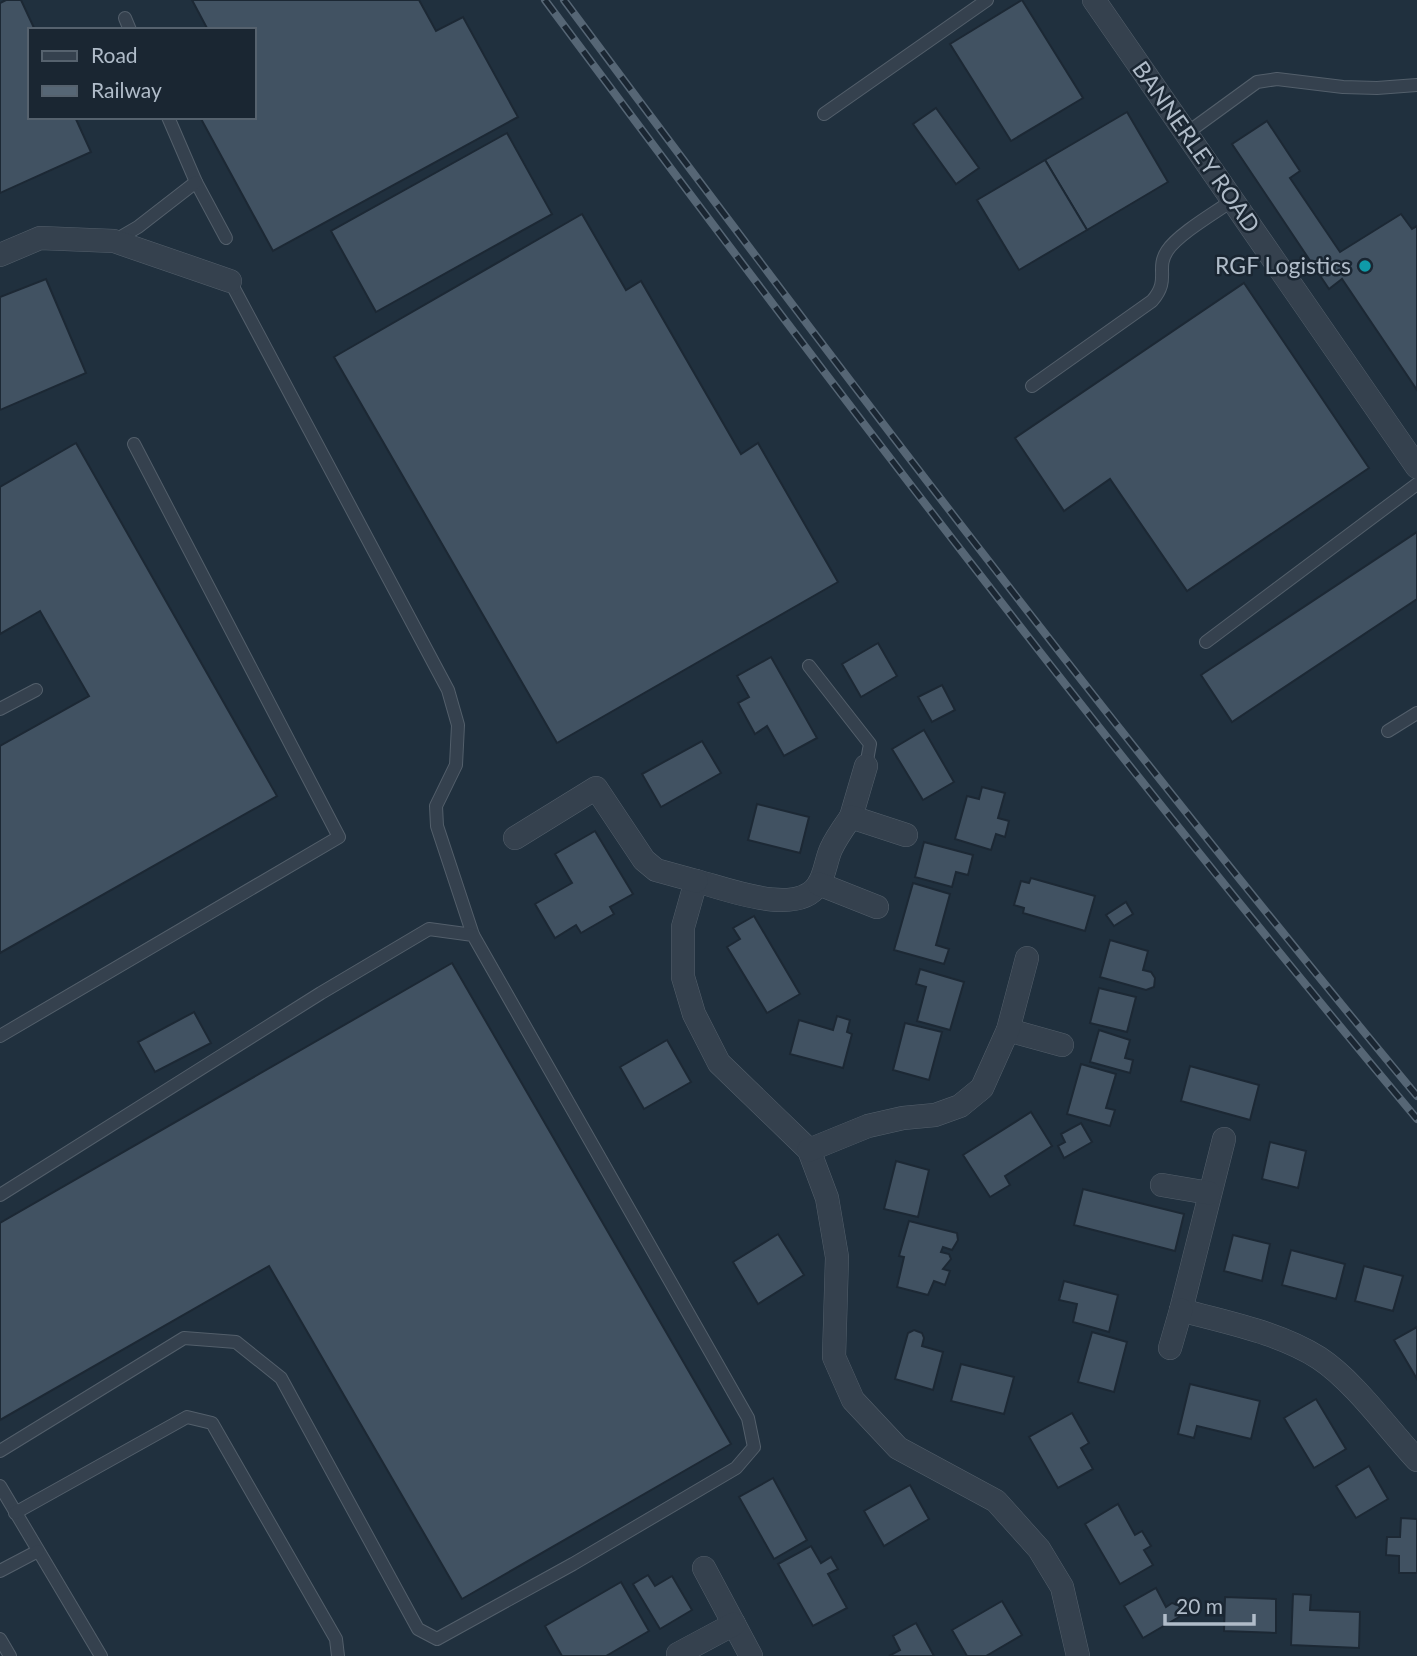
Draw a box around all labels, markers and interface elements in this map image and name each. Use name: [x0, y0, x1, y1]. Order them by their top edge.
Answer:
legend: [28, 28, 256, 119]
text: Road: [91, 42, 138, 67]
street label: BANNERLEY ROAD: [1127, 55, 1266, 237]
text: Railway: [91, 77, 162, 102]
place label: RGF Logistics: [1215, 251, 1351, 279]
marker: RGF Logistics: [1357, 258, 1373, 274]
scale bar: [1165, 1582, 1254, 1626]
text: 20 m: [1176, 1593, 1223, 1618]

